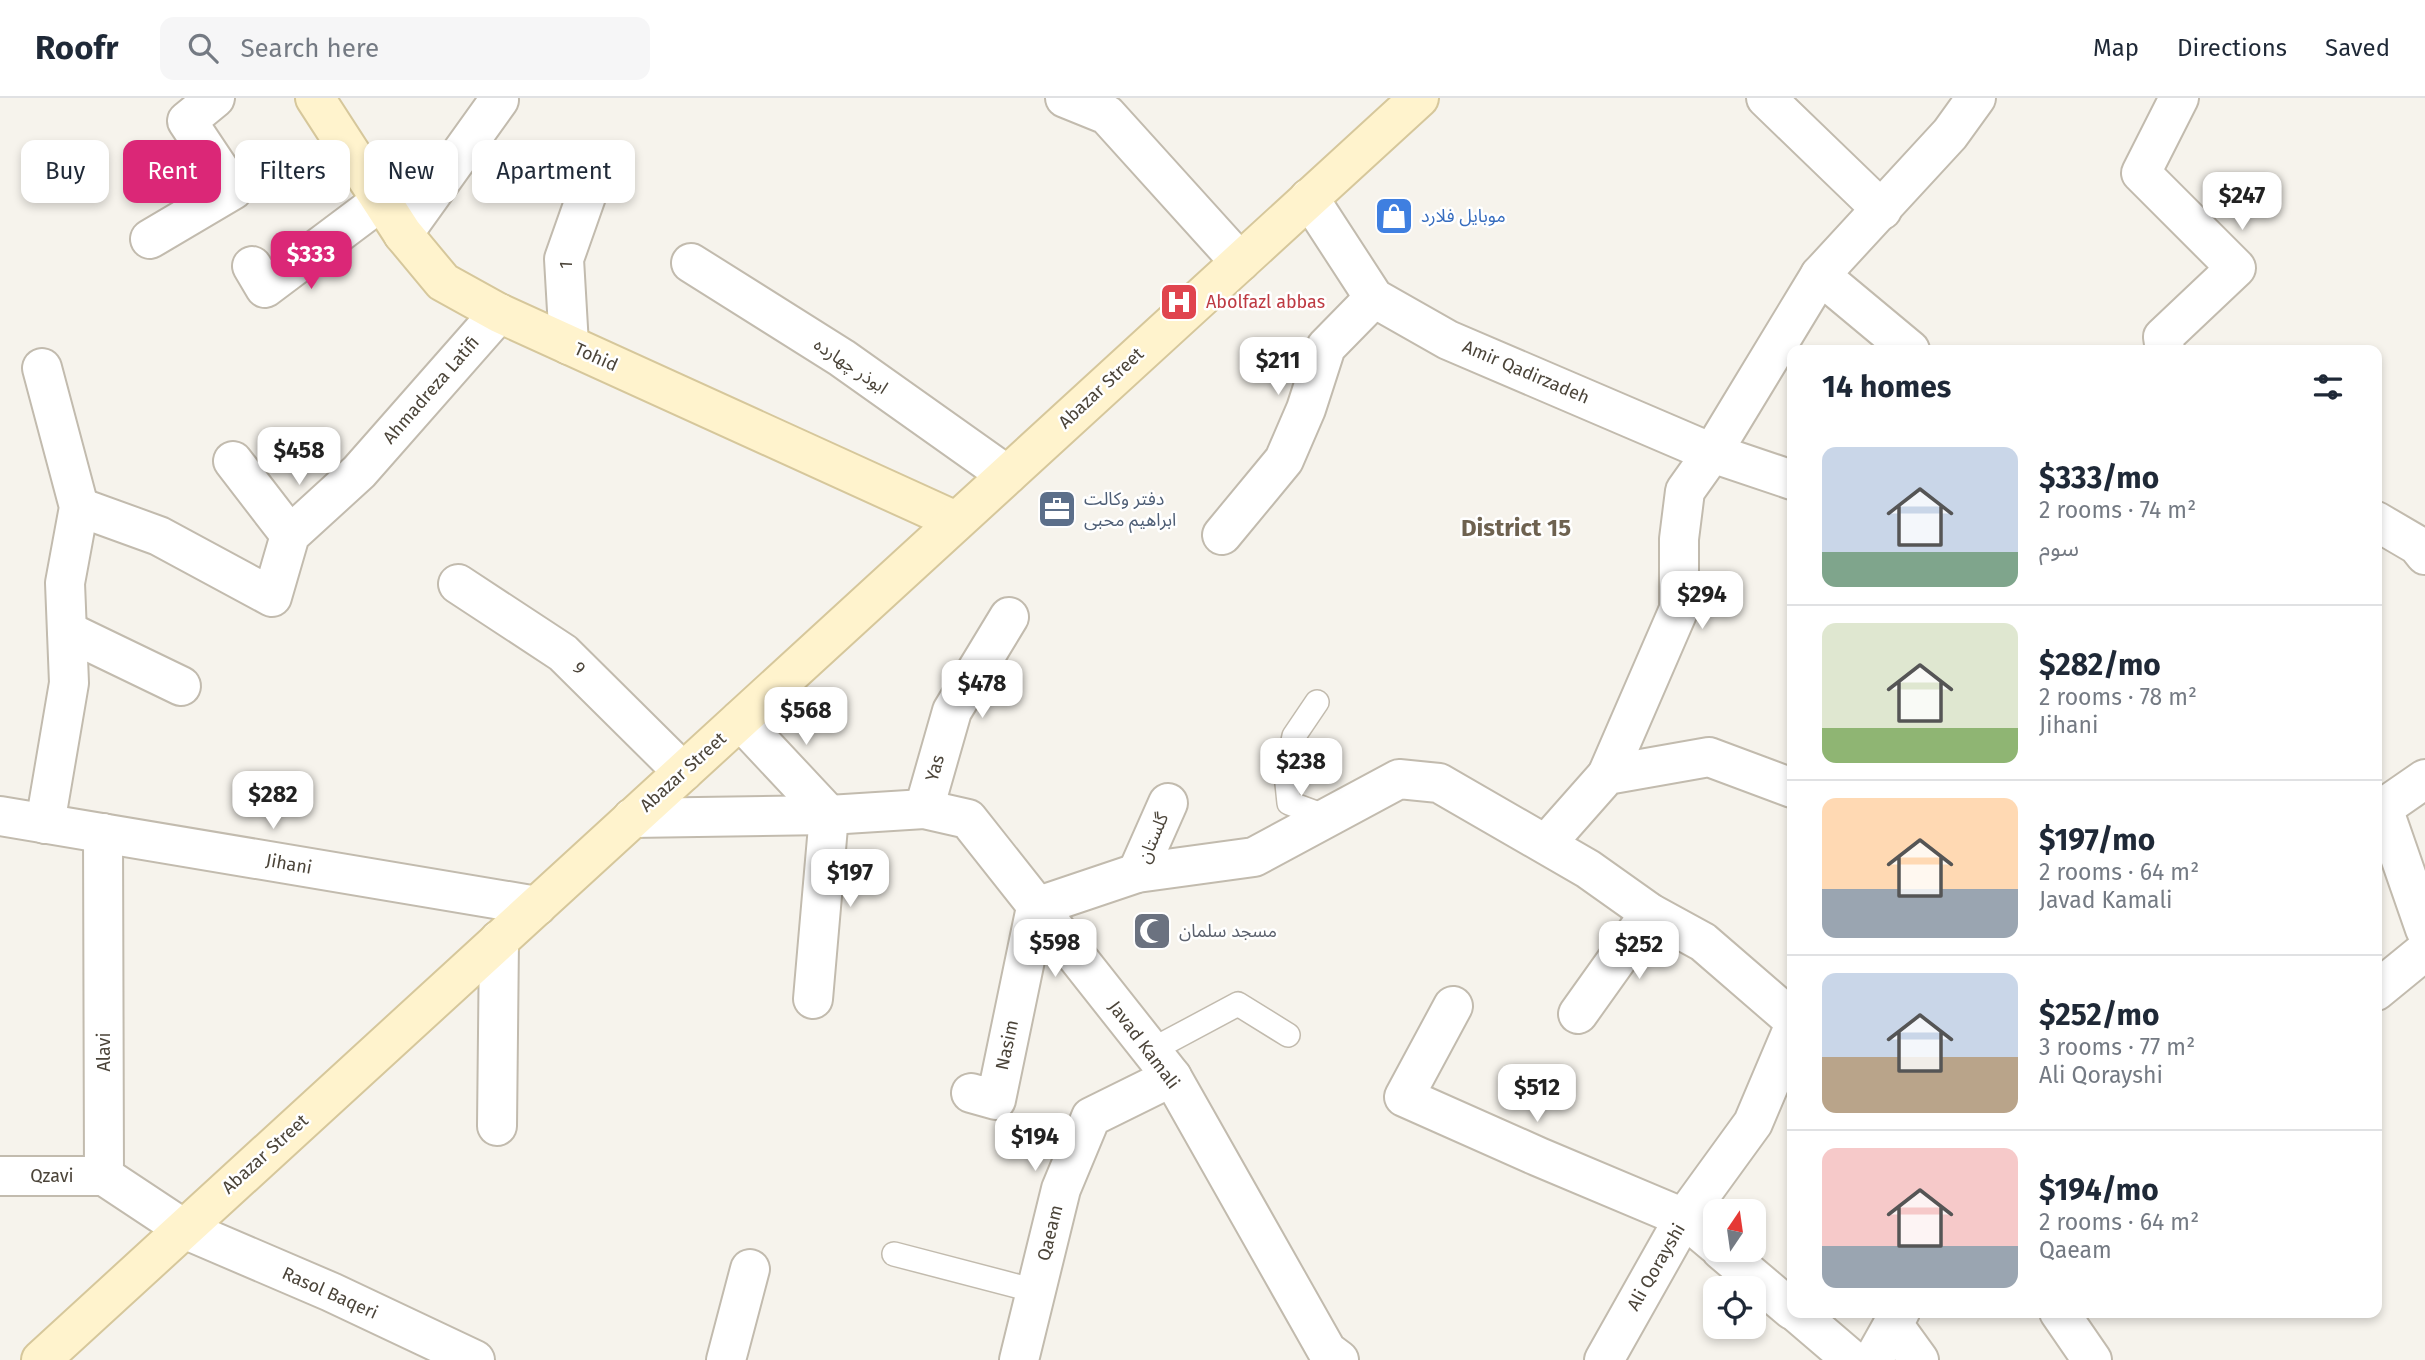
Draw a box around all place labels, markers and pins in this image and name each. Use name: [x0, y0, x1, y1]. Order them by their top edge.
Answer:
pin: $247: [2201, 172, 2283, 232]
shop icon: موبایل فلارد: [1373, 195, 1415, 237]
place label: موبایل فلارد: [1421, 205, 1506, 227]
pin: $333: [270, 232, 352, 291]
hospital icon: Abolfazl abbas: [1158, 281, 1200, 323]
place label: Abolfazl abbas: [1206, 291, 1325, 313]
pin: $211: [1237, 338, 1319, 397]
pin: $458: [258, 428, 340, 487]
office icon: دفتر وکالت ابراهیم محبی: [1036, 488, 1078, 530]
place label: دفتر وکالت ابراهیم محبی: [1084, 488, 1176, 533]
pin: $294: [1661, 572, 1743, 631]
pin: $478: [941, 660, 1023, 720]
pin: $568: [765, 688, 847, 747]
pin: $238: [1260, 738, 1342, 798]
pin: $282: [232, 772, 314, 831]
pin: $197: [809, 850, 891, 909]
mosque icon: مسجد سلمان: [1131, 910, 1173, 952]
pin: $598: [1014, 920, 1096, 979]
place label: مسجد سلمان: [1179, 920, 1277, 942]
pin: $252: [1598, 922, 1680, 981]
pin: $512: [1496, 1065, 1578, 1124]
pin: $194: [994, 1114, 1076, 1173]

